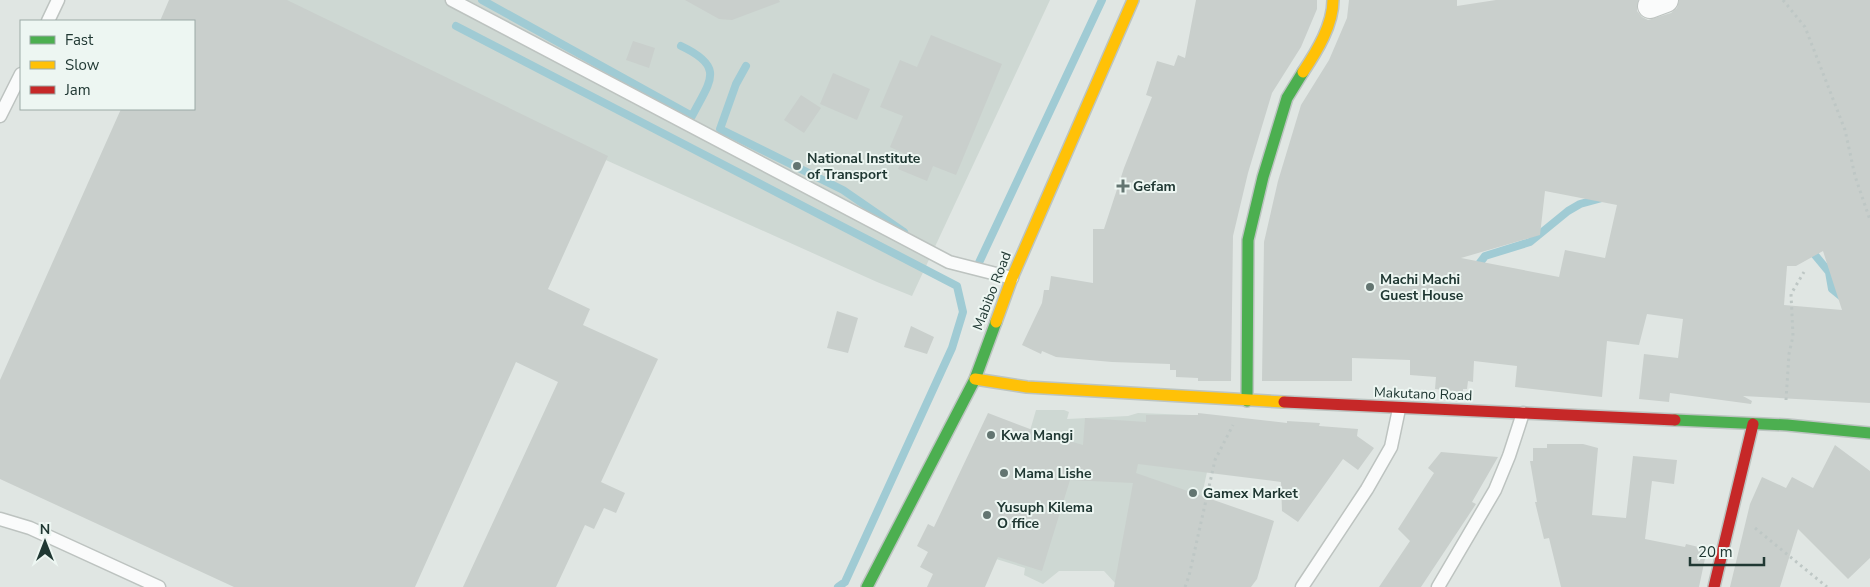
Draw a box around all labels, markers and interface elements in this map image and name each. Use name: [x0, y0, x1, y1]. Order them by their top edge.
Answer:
legend: [20, 20, 195, 110]
text: Fast: [65, 30, 94, 50]
text: Slow: [65, 55, 100, 75]
text: Jam: [64, 80, 91, 100]
place label: National Institute of Transport: [807, 149, 921, 184]
marker: National Institute of Transport: [791, 160, 803, 172]
place label: Gefam: [1133, 177, 1176, 196]
marker: Gefam: [1117, 180, 1129, 192]
street label: Mabibo Road: [968, 249, 1016, 333]
place label: Machi Machi Guest House: [1380, 270, 1464, 305]
marker: Machi Machi Guest House: [1364, 281, 1376, 293]
street label: Makutano Road: [1373, 383, 1473, 405]
place label: Kwa Mangi: [1001, 426, 1073, 445]
marker: Kwa Mangi: [985, 429, 997, 441]
place label: Mama Lishe: [1014, 464, 1092, 483]
marker: Mama Lishe: [998, 467, 1010, 479]
place label: Gamex Market: [1203, 484, 1298, 503]
marker: Gamex Market: [1187, 487, 1199, 499]
place label: Yusuph Kilema O ffice: [996, 498, 1093, 533]
marker: Yusuph Kilema O ffice: [981, 509, 993, 521]
north arrow: [20, 517, 70, 567]
text: N: [40, 520, 50, 539]
scale bar: [1690, 534, 1764, 566]
text: 20 m: [1698, 542, 1733, 562]

